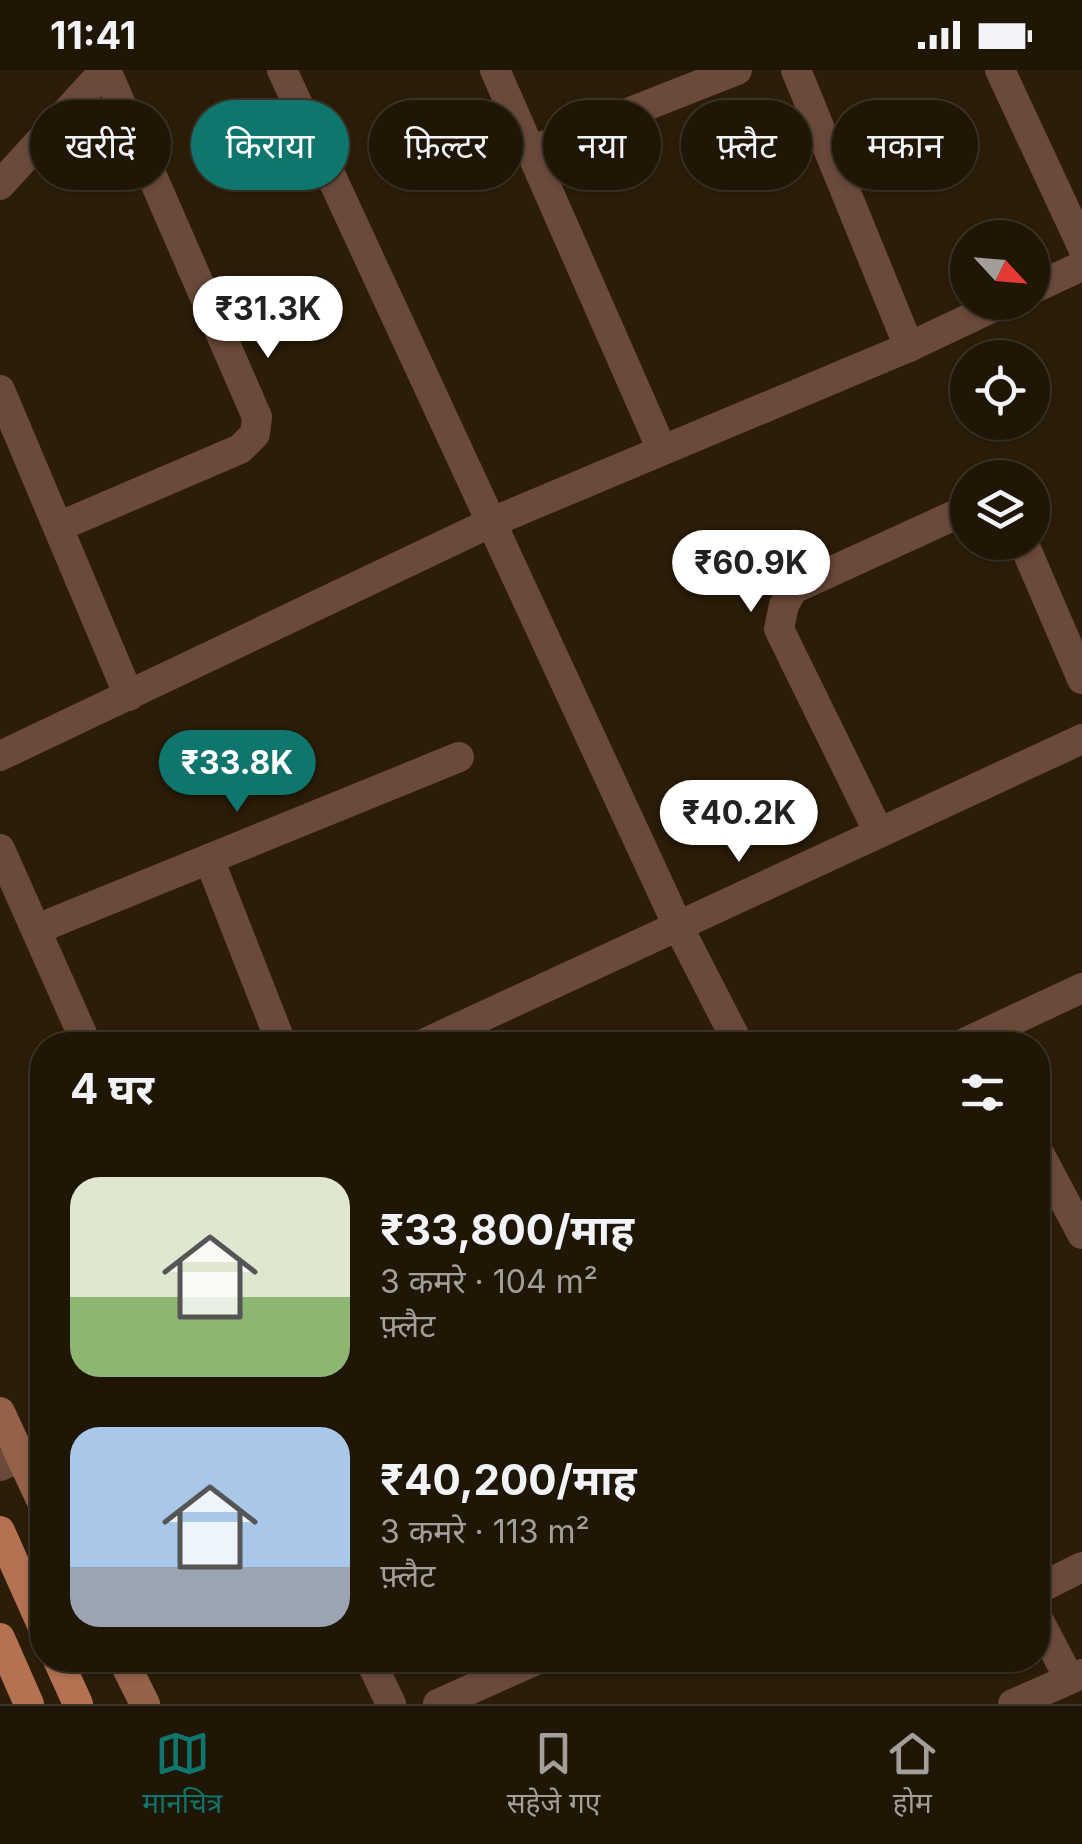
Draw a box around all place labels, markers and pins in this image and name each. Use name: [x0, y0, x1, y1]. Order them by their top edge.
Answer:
pin: ₹31.3K: [187, 276, 349, 361]
pin: ₹60.9K: [670, 530, 832, 615]
pin: ₹33.8K: [156, 730, 318, 815]
pin: ₹40.2K: [658, 780, 820, 865]

